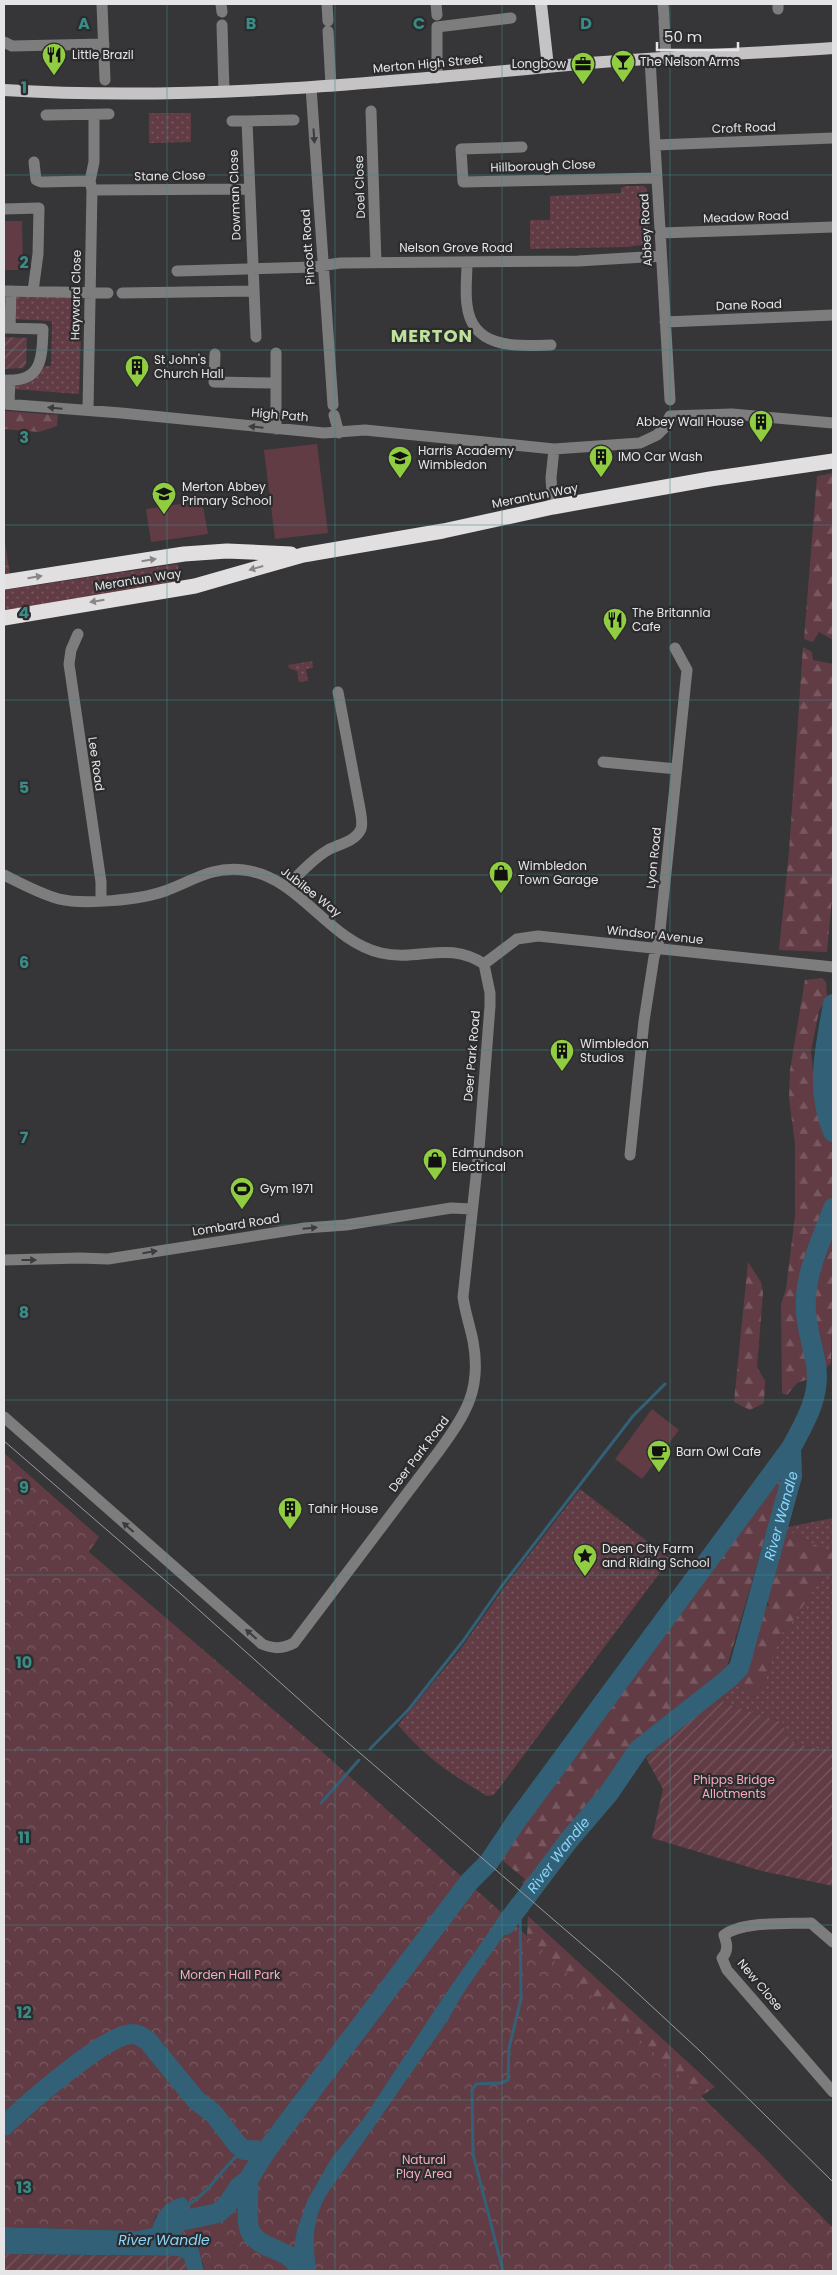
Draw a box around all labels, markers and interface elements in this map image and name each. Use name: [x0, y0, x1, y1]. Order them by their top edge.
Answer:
text: A: [78, 12, 90, 35]
text: B: [246, 12, 256, 35]
text: C: [413, 12, 425, 35]
text: D: [580, 12, 592, 35]
scale bar: [657, 20, 738, 52]
text: 50 m: [664, 26, 702, 47]
restaurant icon: Little Brazil: [41, 42, 67, 76]
place label: Little Brazil: [72, 46, 134, 63]
bar icon: The Nelson Arms: [610, 49, 636, 83]
street label: Merton High Street: [372, 50, 484, 77]
office icon: Longbow: [570, 51, 596, 85]
place label: The Nelson Arms: [640, 53, 740, 70]
place label: Longbow: [512, 55, 566, 72]
text: 1: [21, 76, 27, 99]
street label: Croft Road: [712, 118, 776, 137]
one-way arrow: [310, 128, 318, 144]
street label: Dowman Close: [224, 149, 245, 241]
street label: Doel Close: [350, 155, 369, 219]
street label: Hillborough Close: [490, 155, 596, 176]
street label: Stane Close: [134, 166, 206, 185]
street label: Abbey Road: [635, 193, 656, 267]
street label: Meadow Road: [703, 207, 789, 226]
street label: Pincott Road: [296, 209, 319, 285]
street label: Nelson Grove Road: [399, 239, 513, 256]
street label: Hayward Close: [66, 250, 85, 340]
text: 2: [19, 251, 29, 274]
street label: Dane Road: [716, 295, 782, 314]
district label: MERTON: [391, 323, 473, 348]
place label: St John's Church Hall: [154, 351, 224, 382]
building icon: St John's Church Hall: [124, 354, 150, 388]
one-way arrow: [46, 404, 62, 412]
street label: High Path: [251, 404, 309, 425]
building icon: Abbey Wall House: [748, 409, 774, 443]
place label: Abbey Wall House: [636, 413, 744, 430]
one-way arrow: [247, 423, 263, 431]
text: 3: [19, 426, 29, 449]
place label: Harris Academy Wimbledon: [418, 442, 514, 473]
building icon: IMO Car Wash: [588, 444, 614, 478]
school or university icon: Harris Academy Wimbledon: [387, 445, 413, 479]
place label: IMO Car Wash: [618, 448, 703, 465]
place label: Merton Abbey Primary School: [182, 478, 272, 509]
street label: Merantun Way: [490, 479, 580, 512]
school or university icon: Merton Abbey Primary School: [151, 481, 177, 515]
one-way arrow: [142, 555, 158, 563]
street label: Merantun Way: [93, 564, 183, 595]
one-way arrow: [248, 565, 263, 573]
one-way arrow: [28, 573, 44, 581]
one-way arrow: [89, 598, 105, 606]
text: 4: [19, 601, 30, 624]
place label: The Britannia Cafe: [632, 604, 711, 635]
restaurant icon: The Britannia Cafe: [602, 607, 628, 641]
street label: Lee Road: [84, 736, 109, 792]
text: 5: [19, 776, 29, 799]
street label: Lyon Road: [642, 826, 665, 890]
place label: Wimbledon Town Garage: [518, 857, 599, 888]
shop icon: Wimbledon Town Garage: [488, 860, 514, 894]
street label: Jubilee Way: [277, 863, 345, 921]
street label: Windsor Avenue: [606, 921, 704, 948]
text: 6: [19, 951, 29, 974]
street label: Deer Park Road: [459, 1010, 484, 1102]
place label: Wimbledon Studios: [580, 1035, 649, 1066]
building icon: Wimbledon Studios: [549, 1038, 575, 1072]
text: 7: [20, 1126, 29, 1149]
place label: Edmundson Electrical: [452, 1144, 524, 1175]
shop icon: Edmundson Electrical: [422, 1147, 448, 1181]
sports icon: Gym 1971: [229, 1176, 255, 1210]
place label: Gym 1971: [260, 1180, 313, 1197]
street label: Lombard Road: [191, 1209, 281, 1240]
one-way arrow: [303, 1224, 319, 1232]
one-way arrow: [142, 1248, 158, 1256]
one-way arrow: [22, 1256, 38, 1264]
text: 8: [19, 1301, 29, 1324]
street label: Deer Park Road: [384, 1412, 453, 1495]
cafe icon: Barn Owl Cafe: [646, 1439, 672, 1473]
place label: Barn Owl Cafe: [676, 1443, 761, 1460]
water label: River Wandle: [759, 1471, 802, 1563]
text: 9: [19, 1476, 29, 1499]
building icon: Tahir House: [277, 1496, 303, 1530]
place label: Tahir House: [308, 1500, 378, 1517]
one-way arrow: [123, 1521, 135, 1533]
place label: Deen City Farm and Riding School: [602, 1540, 710, 1571]
place icon: Deen City Farm and Riding School: [572, 1543, 598, 1577]
one-way arrow: [245, 1628, 257, 1640]
text: 10: [16, 1651, 32, 1674]
park label: Phipps Bridge Allotments: [693, 1771, 775, 1802]
water label: River Wandle: [522, 1812, 595, 1897]
text: 11: [18, 1826, 30, 1849]
street label: New Close: [734, 1955, 787, 2014]
park label: Morden Hall Park: [180, 1966, 281, 1983]
text: 12: [16, 2001, 32, 2024]
park label: Natural Play Area: [396, 2151, 452, 2182]
text: 13: [16, 2176, 32, 2199]
water label: River Wandle: [118, 2230, 210, 2250]

